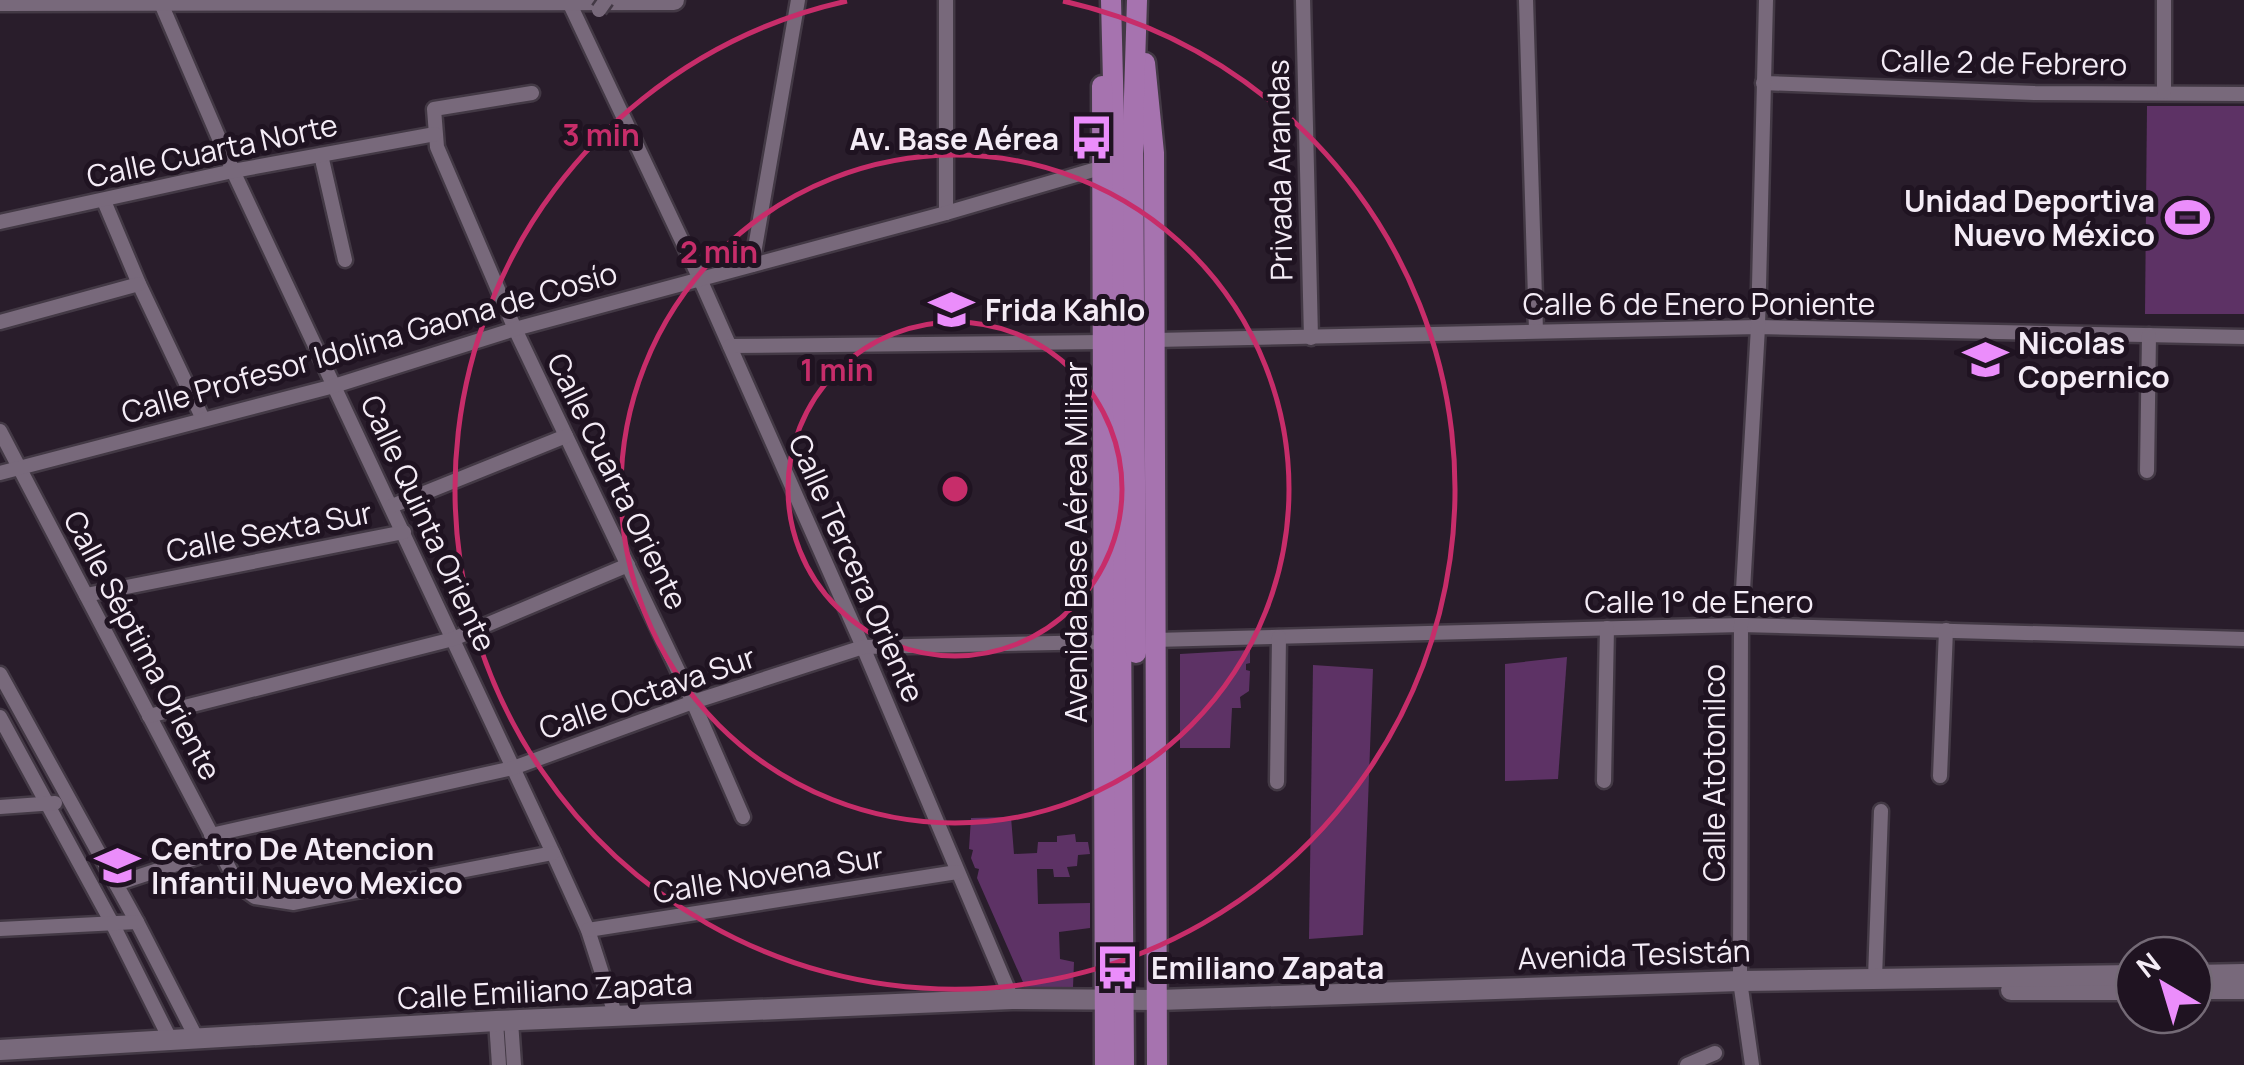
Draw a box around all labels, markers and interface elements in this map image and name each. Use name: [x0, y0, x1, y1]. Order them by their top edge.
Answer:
street label: Calle 2 de Febrero: [1880, 39, 2128, 85]
street label: Privada Arandas: [1257, 59, 1301, 281]
street label: Calle Cuarta Norte: [83, 103, 341, 197]
text: 3 min: [562, 114, 640, 155]
bus stop icon: Av. Base Aérea: [1068, 114, 1116, 162]
place label: Av. Base Aérea: [849, 118, 1059, 159]
place label: Unidad Deportiva Nuevo México: [1904, 180, 2155, 255]
sports icon: Unidad Deportiva Nuevo México: [2164, 193, 2212, 241]
text: 2 min: [680, 231, 758, 272]
street label: Calle Profesor Idolina Gaona de Cosío: [116, 251, 622, 433]
street label: Calle 6 de Enero Poniente: [1523, 283, 1875, 324]
school or university icon: Frida Kahlo: [928, 285, 976, 333]
place label: Frida Kahlo: [985, 289, 1145, 330]
place label: Nicolas Copernico: [2018, 322, 2170, 397]
school or university icon: Nicolas Copernico: [1961, 335, 2009, 383]
street label: Calle Cuarta Oriente: [538, 346, 698, 616]
text: 1 min: [800, 349, 874, 390]
street label: Avenida Base Aérea Militar: [1055, 361, 1096, 723]
street label: Calle Quinta Oriente: [352, 388, 506, 658]
street label: Calle Tercera Oriente: [779, 428, 935, 708]
centre of rings: [937, 471, 973, 507]
street label: Calle Sexta Sur: [163, 491, 376, 571]
street label: Calle Séptima Oriente: [55, 503, 231, 787]
street label: Calle 1° de Enero: [1585, 581, 1813, 622]
street label: Calle Octava Sur: [533, 636, 761, 748]
street label: Calle Atotonilco: [1693, 664, 1734, 882]
place label: Centro De Atencion Infantil Nuevo Mexico: [151, 828, 463, 903]
street label: Calle Novena Sur: [650, 836, 886, 912]
school or university icon: Centro De Atencion Infantil Nuevo Mexico: [94, 841, 142, 889]
street label: Avenida Tesistán: [1517, 929, 1751, 979]
north arrow: [2114, 935, 2214, 1035]
bus stop icon: Emiliano Zapata: [1094, 943, 1142, 991]
text: N: [2128, 943, 2168, 986]
place label: Emiliano Zapata: [1151, 947, 1384, 988]
street label: Calle Emiliano Zapata: [396, 962, 694, 1018]

